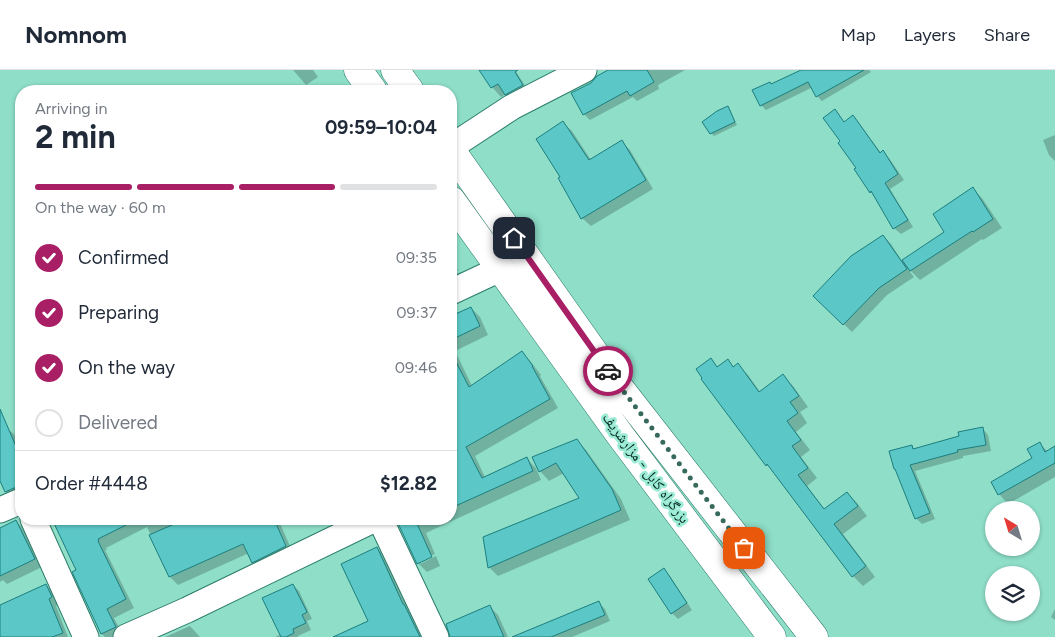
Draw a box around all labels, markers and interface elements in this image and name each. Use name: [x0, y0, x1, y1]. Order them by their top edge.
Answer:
text: Nomnom: [25, 20, 127, 49]
text: Map: [841, 24, 876, 46]
text: Layers: [904, 24, 956, 46]
text: Share: [984, 24, 1030, 46]
text: Arriving in: [35, 99, 107, 118]
text: 09:59–10:04: [325, 116, 437, 139]
text: 2 min: [35, 118, 116, 156]
text: On the way · 60 m: [35, 198, 166, 217]
pin: [493, 217, 535, 259]
icon: home: [500, 224, 528, 252]
icon: check: [35, 244, 63, 272]
text: Confirmed: [78, 246, 169, 269]
text: 09:35: [396, 248, 437, 267]
icon: check: [35, 299, 63, 327]
text: Preparing: [78, 301, 159, 324]
text: 09:37: [396, 303, 437, 322]
courier: [583, 346, 633, 396]
icon: check: [35, 354, 63, 382]
text: On the way: [78, 356, 175, 379]
icon: car: [594, 357, 622, 385]
text: 09:46: [395, 358, 437, 377]
street label: بزرگراه کابل - مزارشریف: [598, 409, 693, 527]
text: Delivered: [78, 411, 158, 434]
text: Order #4448: [35, 472, 148, 495]
text: $12.82: [380, 472, 437, 495]
north arrow: [985, 501, 1040, 556]
map controls: [985, 501, 1040, 621]
pin: [723, 527, 765, 569]
icon: bag: [730, 534, 758, 562]
button: layers: [985, 566, 1040, 621]

